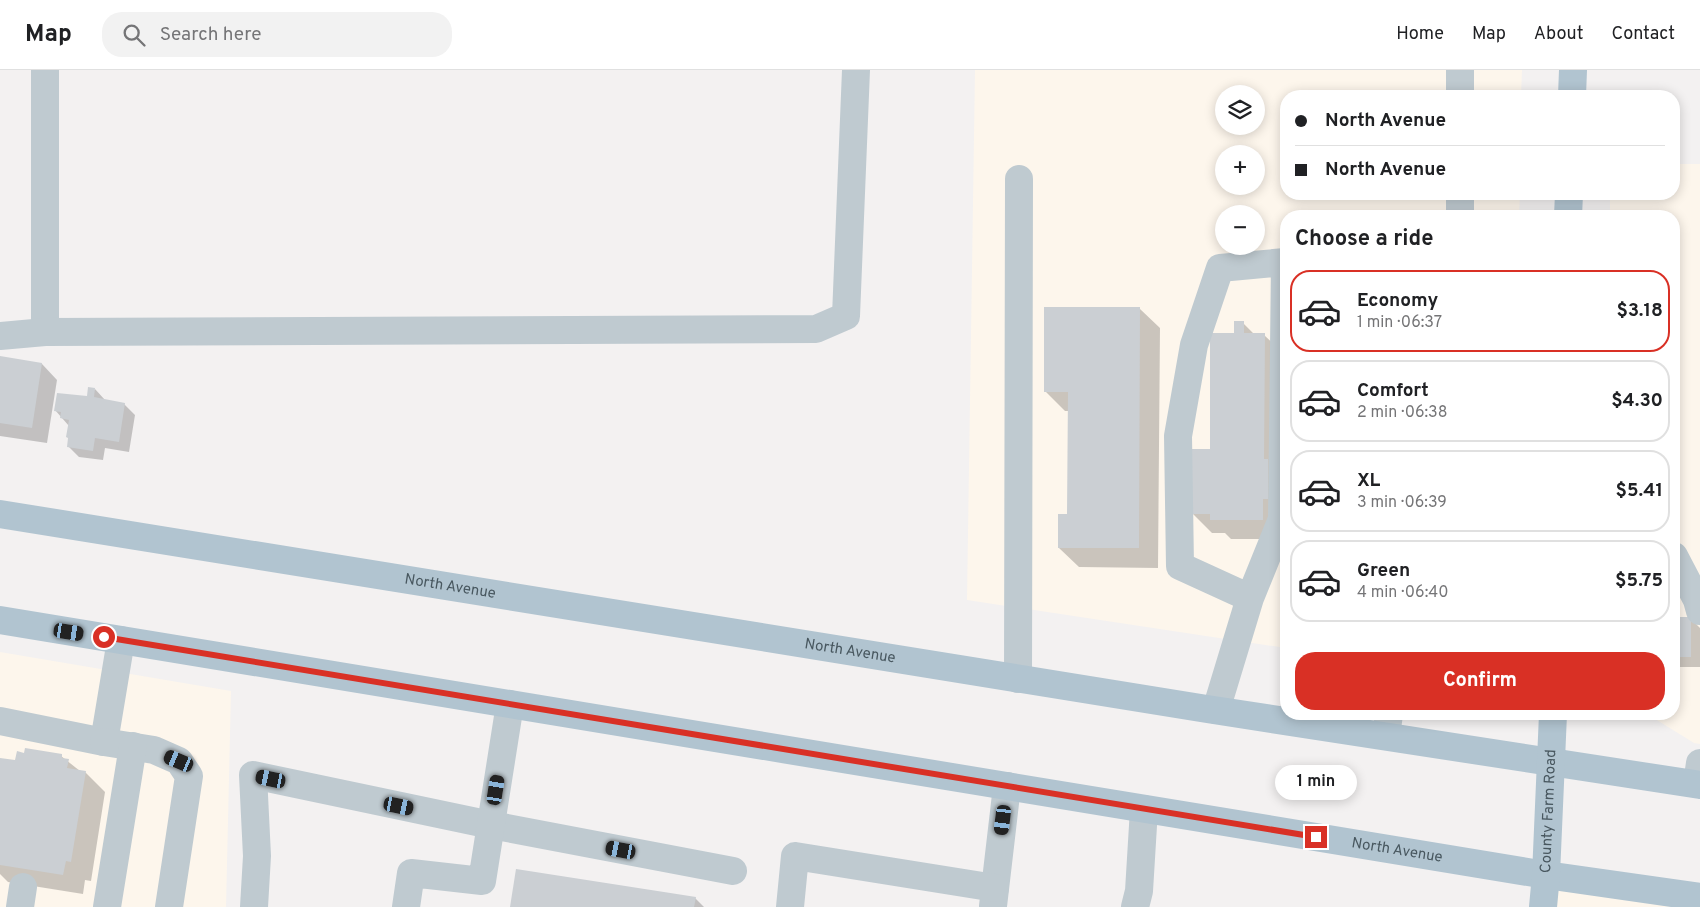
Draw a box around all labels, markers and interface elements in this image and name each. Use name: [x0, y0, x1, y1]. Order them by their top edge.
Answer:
search box: [102, 12, 452, 57]
text: Map: [25, 20, 72, 50]
icon: search: [120, 21, 148, 49]
text: Search here: [160, 23, 261, 47]
text: Home: [1396, 23, 1444, 46]
text: Map: [1472, 23, 1506, 46]
text: About: [1534, 23, 1583, 46]
text: Contact: [1611, 23, 1675, 46]
map controls: [1215, 85, 1265, 255]
button: layers: [1215, 85, 1265, 135]
text: North Avenue: [1325, 109, 1446, 133]
button: +: [1215, 145, 1265, 195]
text: North Avenue: [1325, 158, 1446, 182]
button: −: [1215, 205, 1265, 255]
text: Choose a ride: [1295, 226, 1433, 253]
icon: car: [1297, 289, 1342, 334]
text: Economy: [1357, 289, 1438, 313]
text: $3.18: [1616, 299, 1663, 323]
text: 1 min · 06:37: [1357, 313, 1442, 333]
icon: car: [1297, 379, 1342, 424]
text: Comfort: [1357, 379, 1429, 403]
text: $4.30: [1611, 389, 1663, 413]
text: 2 min · 06:38: [1357, 403, 1448, 423]
icon: car: [1297, 469, 1342, 514]
text: XL: [1357, 469, 1380, 493]
text: $5.41: [1615, 479, 1663, 503]
text: 3 min · 06:39: [1357, 493, 1447, 513]
icon: car: [1297, 559, 1342, 604]
text: Green: [1357, 559, 1410, 583]
text: $5.75: [1615, 569, 1663, 593]
street label: North Avenue: [403, 570, 497, 603]
text: 4 min · 06:40: [1357, 583, 1448, 603]
car: [53, 622, 84, 642]
route start: [93, 626, 115, 648]
street label: North Avenue: [803, 635, 897, 668]
button: Confirm: [1295, 652, 1665, 710]
car: [162, 748, 195, 774]
street label: County Farm Road: [1537, 749, 1561, 874]
callout: 1 min: [1275, 764, 1357, 800]
car: [254, 769, 287, 789]
text: 1 min: [1297, 772, 1335, 792]
car: [486, 774, 505, 806]
car: [382, 796, 415, 816]
car: [993, 804, 1012, 836]
route end: [1305, 826, 1327, 848]
street label: North Avenue: [1350, 834, 1444, 867]
car: [604, 840, 637, 860]

